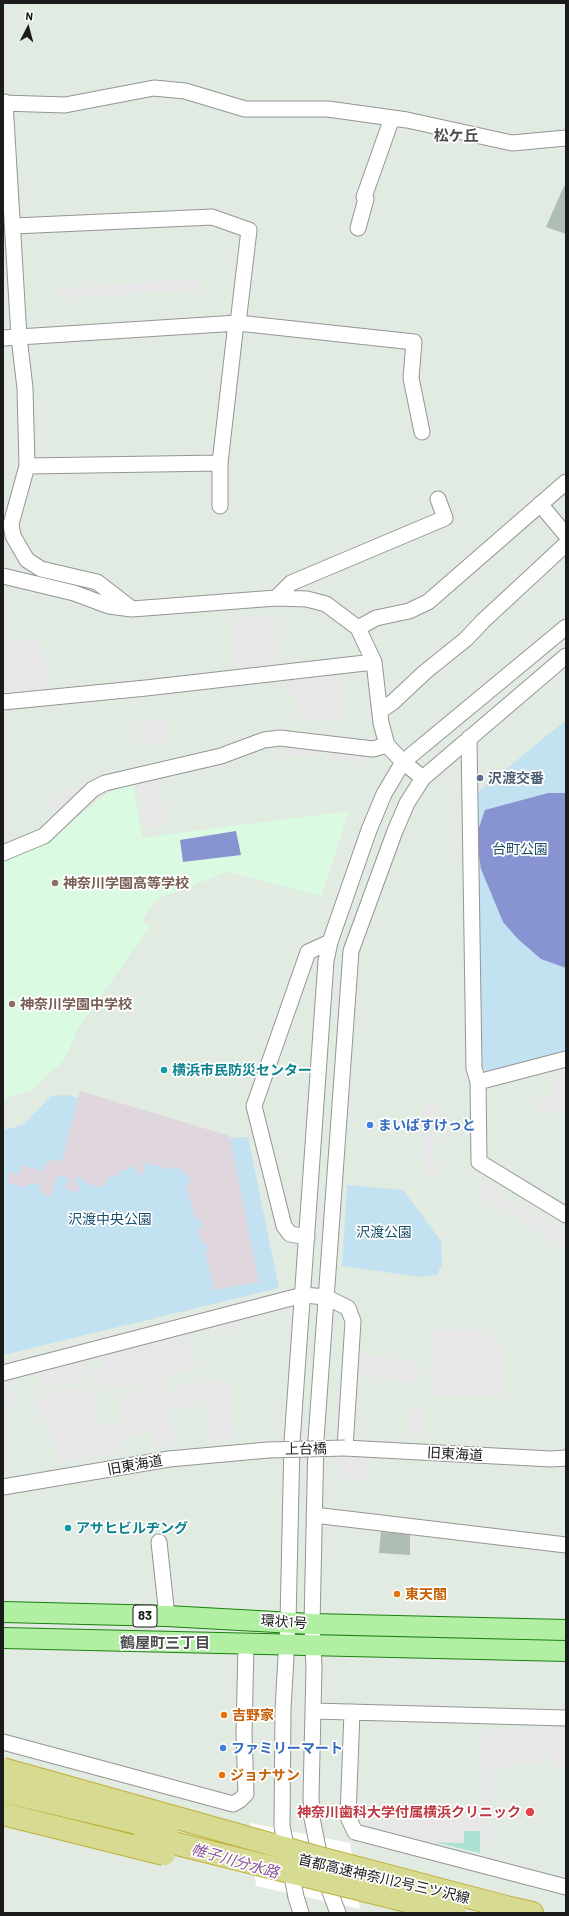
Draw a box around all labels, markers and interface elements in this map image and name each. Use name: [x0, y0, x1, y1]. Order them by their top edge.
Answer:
north arrow: [8, 8, 48, 48]
text: N: [25, 9, 34, 22]
district label: 松ケ丘: [434, 127, 478, 145]
place label: 沢渡交番: [488, 770, 544, 786]
marker: 沢渡交番: [475, 773, 485, 783]
park label: 台町公園: [492, 841, 548, 857]
place label: 神奈川学園高等学校: [63, 875, 189, 891]
marker: 神奈川学園高等学校: [50, 878, 60, 888]
place label: 神奈川学園中学校: [20, 996, 132, 1012]
marker: 神奈川学園中学校: [7, 999, 17, 1009]
place label: 横浜市民防災センター: [172, 1062, 312, 1078]
marker: 横浜市民防災センター: [159, 1065, 169, 1075]
place label: まいばすけっと: [378, 1117, 476, 1133]
marker: まいばすけっと: [365, 1120, 375, 1130]
park label: 沢渡中央公園: [68, 1211, 152, 1227]
park label: 沢渡公園: [356, 1224, 412, 1240]
street label: 上台橋: [285, 1440, 327, 1458]
street label: 旧東海道: [427, 1444, 483, 1464]
street label: 旧東海道: [106, 1452, 164, 1478]
place label: アサヒビルヂング: [76, 1520, 188, 1536]
marker: アサヒビルヂング: [63, 1523, 73, 1533]
place label: 東天閣: [405, 1586, 447, 1602]
marker: 東天閣: [392, 1589, 402, 1599]
road number: 83: [133, 1605, 157, 1627]
street label: 環状1号: [260, 1612, 308, 1632]
district label: 鶴屋町三丁目: [120, 1634, 210, 1652]
place label: 吉野家: [232, 1707, 274, 1723]
marker: 吉野家: [219, 1710, 229, 1720]
place label: ファミリーマート: [231, 1740, 343, 1756]
marker: ファミリーマート: [218, 1743, 228, 1753]
place label: ジョナサン: [230, 1767, 300, 1783]
marker: ジョナサン: [217, 1770, 227, 1780]
place label: 神奈川歯科大学付属横浜クリニック: [297, 1804, 521, 1820]
marker: 神奈川歯科大学付属横浜クリニック: [524, 1806, 536, 1818]
water label: 帷子川分水路: [189, 1840, 281, 1882]
street label: 首都高速神奈川2号三ツ沢線: [297, 1851, 471, 1907]

